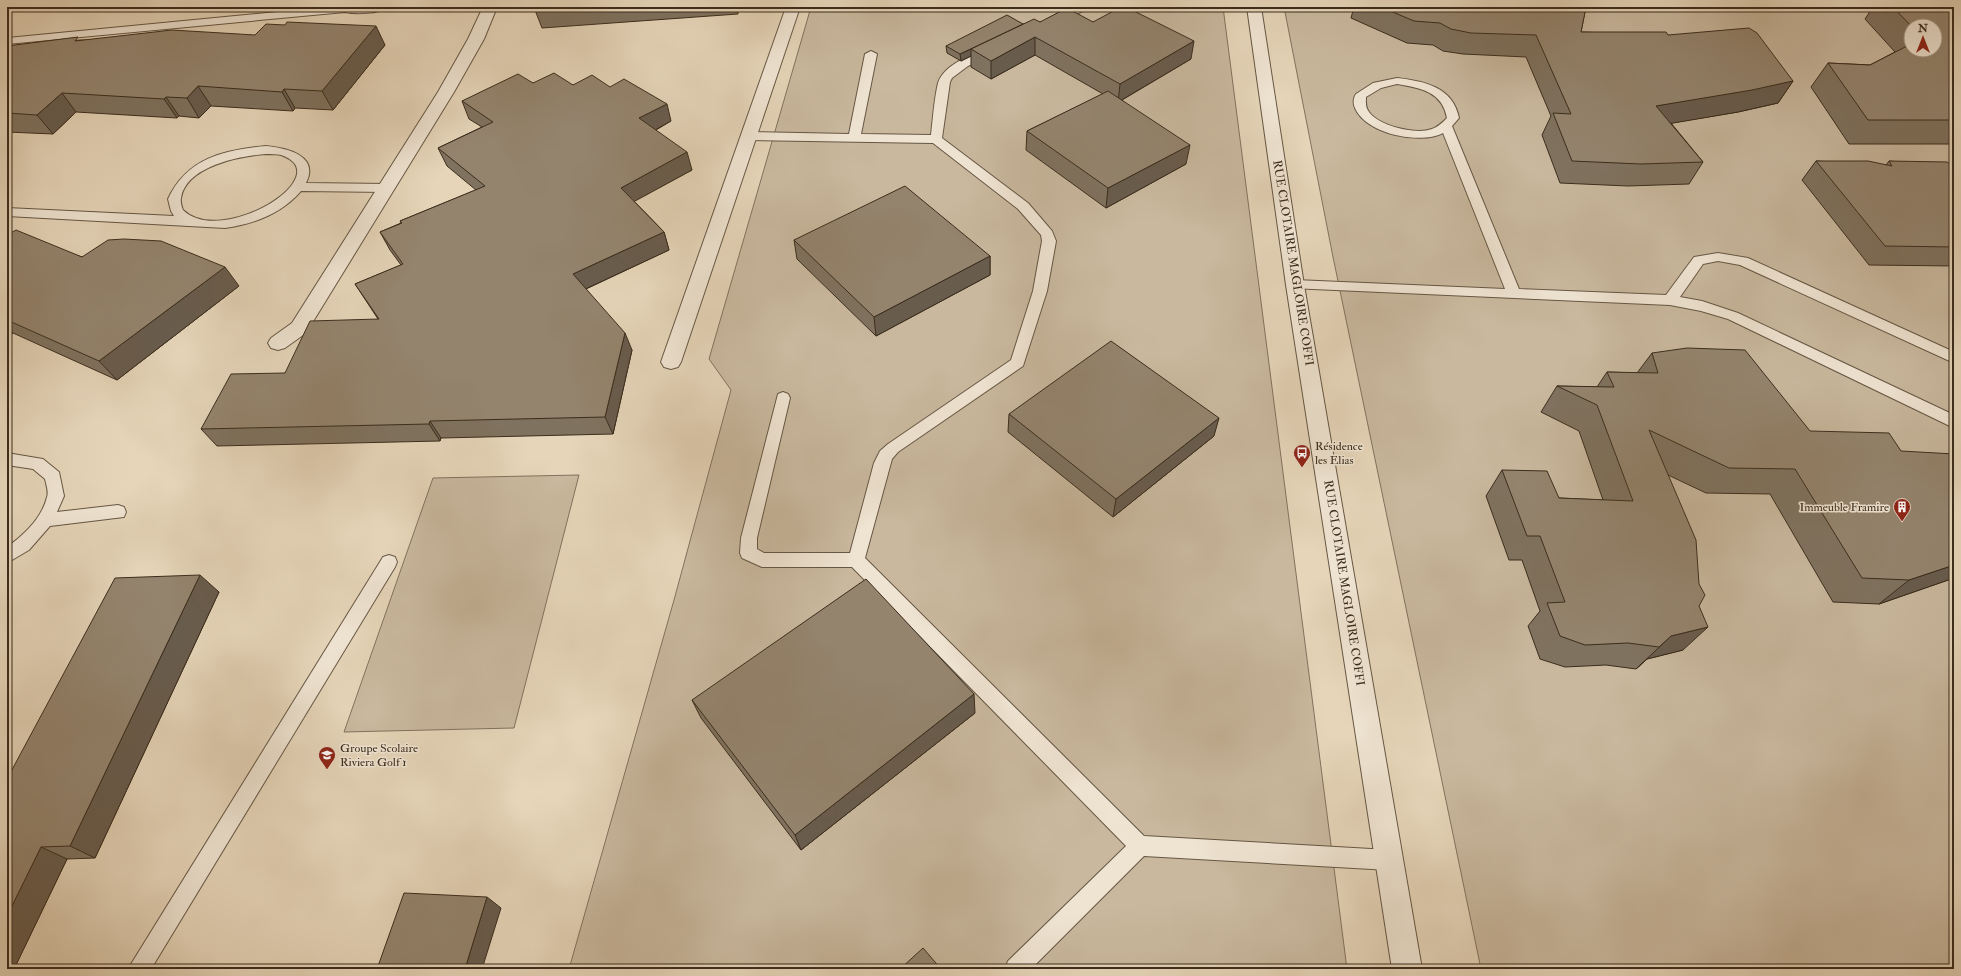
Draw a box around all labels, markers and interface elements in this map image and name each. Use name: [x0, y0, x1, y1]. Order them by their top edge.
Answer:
north arrow: [1903, 18, 1943, 58]
text: N: [1917, 22, 1929, 35]
street label: RUE CLOTAIRE MAGLOIRE COFFI: [1269, 159, 1317, 367]
place label: Résidence les Elias: [1315, 439, 1363, 468]
bus stop icon: Résidence les Elias: [1292, 443, 1312, 468]
street label: RUE CLOTAIRE MAGLOIRE COFFI: [1320, 479, 1368, 687]
building icon: Immeuble Framire: [1892, 497, 1912, 522]
place label: Immeuble Framire: [1799, 500, 1889, 515]
place label: Groupe Scolaire Riviera Golf 1: [340, 741, 418, 770]
school or university icon: Groupe Scolaire Riviera Golf 1: [317, 745, 337, 770]

